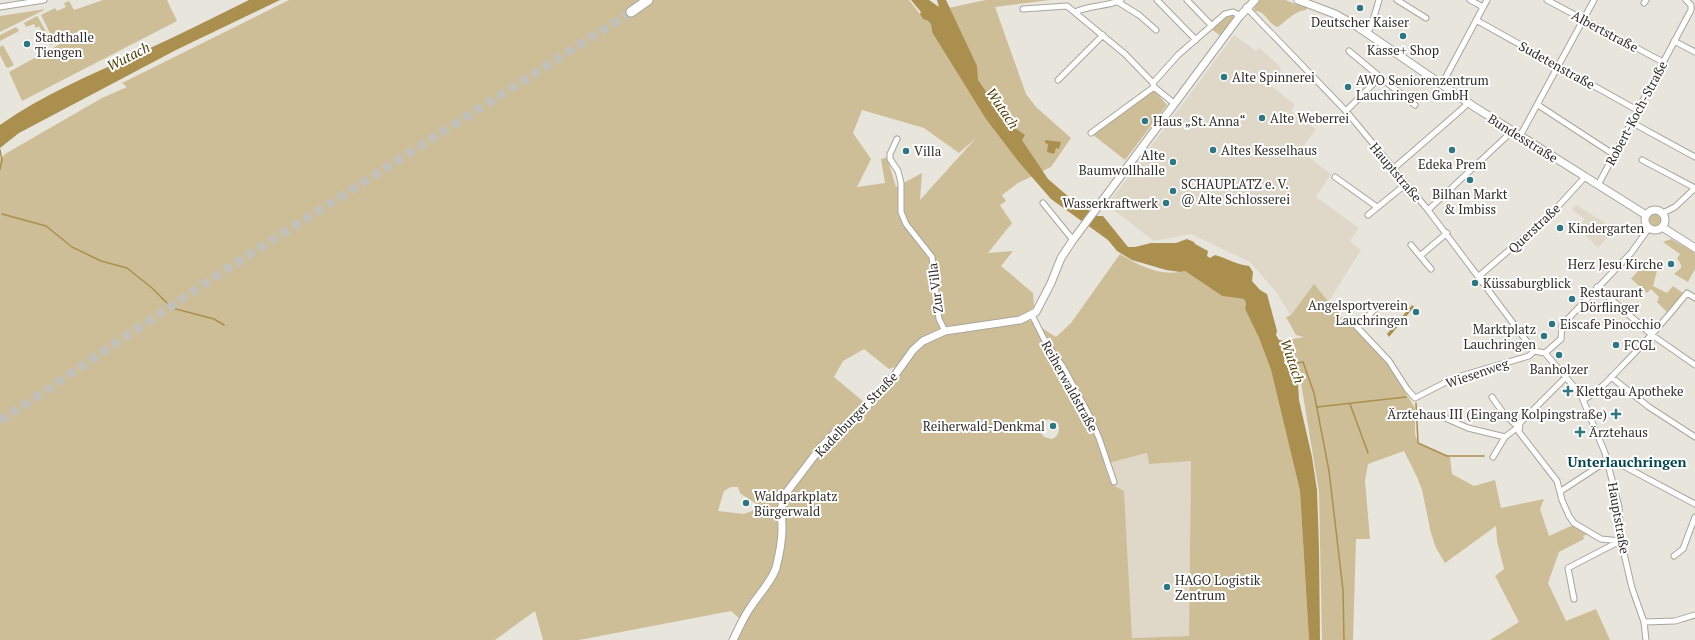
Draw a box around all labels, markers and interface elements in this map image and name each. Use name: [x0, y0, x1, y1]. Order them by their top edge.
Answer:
marker: Deutscher Kaiser: [1355, 3, 1365, 13]
street label: Albertstraße: [1569, 6, 1641, 56]
place label: Deutscher Kaiser: [1311, 13, 1409, 31]
place label: Stadthalle Tiengen: [35, 28, 94, 61]
marker: Kasse+ Shop: [1398, 31, 1408, 41]
water label: Wutach: [103, 37, 153, 75]
street label: Sudetenstraße: [1516, 37, 1598, 93]
marker: Stadthalle Tiengen: [22, 39, 32, 49]
place label: Kasse+ Shop: [1367, 41, 1439, 59]
street label: Robert-Koch-Straße: [1601, 58, 1671, 168]
place label: Alte Spinnerei: [1232, 68, 1315, 86]
place label: AWO Seniorenzentrum Lauchringen GmbH: [1356, 71, 1489, 104]
marker: Alte Spinnerei: [1219, 72, 1229, 82]
marker: AWO Seniorenzentrum Lauchringen GmbH: [1343, 82, 1353, 92]
water label: Wutach: [982, 84, 1024, 132]
place label: Alte Weberrei: [1270, 109, 1349, 127]
street label: Bundesstraße: [1485, 109, 1561, 167]
place label: Haus „St. Anna“: [1153, 112, 1246, 130]
marker: Alte Weberrei: [1257, 113, 1267, 123]
marker: Haus „St. Anna“: [1140, 116, 1150, 126]
street label: Hauptstraße: [1366, 138, 1426, 206]
place label: Altes Kesselhaus: [1221, 141, 1317, 159]
place label: Villa: [914, 142, 942, 160]
marker: Altes Kesselhaus: [1208, 145, 1218, 155]
marker: Edeka Prem: [1447, 145, 1457, 155]
marker: Villa: [901, 146, 911, 156]
place label: Alte Baumwollhalle: [1079, 146, 1165, 179]
place label: Edeka Prem: [1418, 155, 1486, 173]
marker: Alte Baumwollhalle: [1168, 157, 1178, 167]
place label: SCHAUPLATZ e. V. @ Alte Schlosserei: [1181, 175, 1290, 208]
marker: Bilhan Markt & Imbiss: [1465, 175, 1475, 185]
place label: Bilhan Markt & Imbiss: [1432, 185, 1508, 218]
marker: SCHAUPLATZ e. V. @ Alte Schlosserei: [1168, 186, 1178, 196]
place label: Wasserkraftwerk: [1062, 194, 1158, 212]
marker: Wasserkraftwerk: [1161, 198, 1171, 208]
street label: Querstraße: [1504, 199, 1564, 257]
place label: Kindergarten: [1568, 219, 1645, 237]
marker: Kindergarten: [1555, 223, 1565, 233]
place label: Herz Jesu Kirche: [1568, 255, 1663, 273]
marker: Herz Jesu Kirche: [1666, 259, 1676, 269]
street label: Zur Villa: [923, 261, 947, 314]
place label: Küssaburgblick: [1483, 274, 1571, 292]
marker: Küssaburgblick: [1470, 278, 1480, 288]
place label: Restaurant Dörflinger: [1580, 283, 1643, 316]
marker: Restaurant Dörflinger: [1567, 294, 1577, 304]
place label: Angelsportverein Lauchringen: [1308, 296, 1408, 329]
marker: Angelsportverein Lauchringen: [1411, 307, 1421, 317]
place label: Eiscafe Pinocchio: [1560, 315, 1661, 333]
marker: Eiscafe Pinocchio: [1547, 319, 1557, 329]
place label: Marktplatz Lauchringen: [1463, 320, 1536, 353]
marker: Marktplatz Lauchringen: [1539, 331, 1549, 341]
water label: Wutach: [1277, 336, 1309, 386]
place label: FCGL: [1624, 336, 1655, 354]
street label: Reiherwaldstraße: [1037, 337, 1103, 435]
marker: FCGL: [1611, 340, 1621, 350]
marker: Banholzer: [1554, 350, 1564, 360]
street label: Wiesenweg: [1443, 354, 1511, 392]
place label: Banholzer: [1530, 360, 1588, 378]
street label: Kadelburger Straße: [811, 368, 901, 460]
place label: Klettgau Apotheke: [1576, 382, 1684, 400]
marker: Klettgau Apotheke: [1563, 386, 1573, 396]
place label: Ärztehaus III (Eingang Kolpingstraße): [1387, 405, 1607, 423]
marker: Ärztehaus III (Eingang Kolpingstraße): [1610, 408, 1622, 420]
place label: Reiherwald-Denkmal: [923, 417, 1045, 435]
marker: Reiherwald-Denkmal: [1048, 421, 1058, 431]
place label: Ärztehaus: [1589, 423, 1648, 441]
marker: Ärztehaus: [1574, 426, 1586, 438]
district label: Unterlauchringen: [1567, 452, 1687, 471]
street label: Hauptstraße: [1604, 481, 1634, 555]
place label: Waldparkplatz Bürgerwald: [754, 487, 838, 520]
marker: Waldparkplatz Bürgerwald: [741, 498, 751, 508]
place label: HAGO Logistik Zentrum: [1175, 571, 1261, 604]
marker: HAGO Logistik Zentrum: [1162, 582, 1172, 592]

